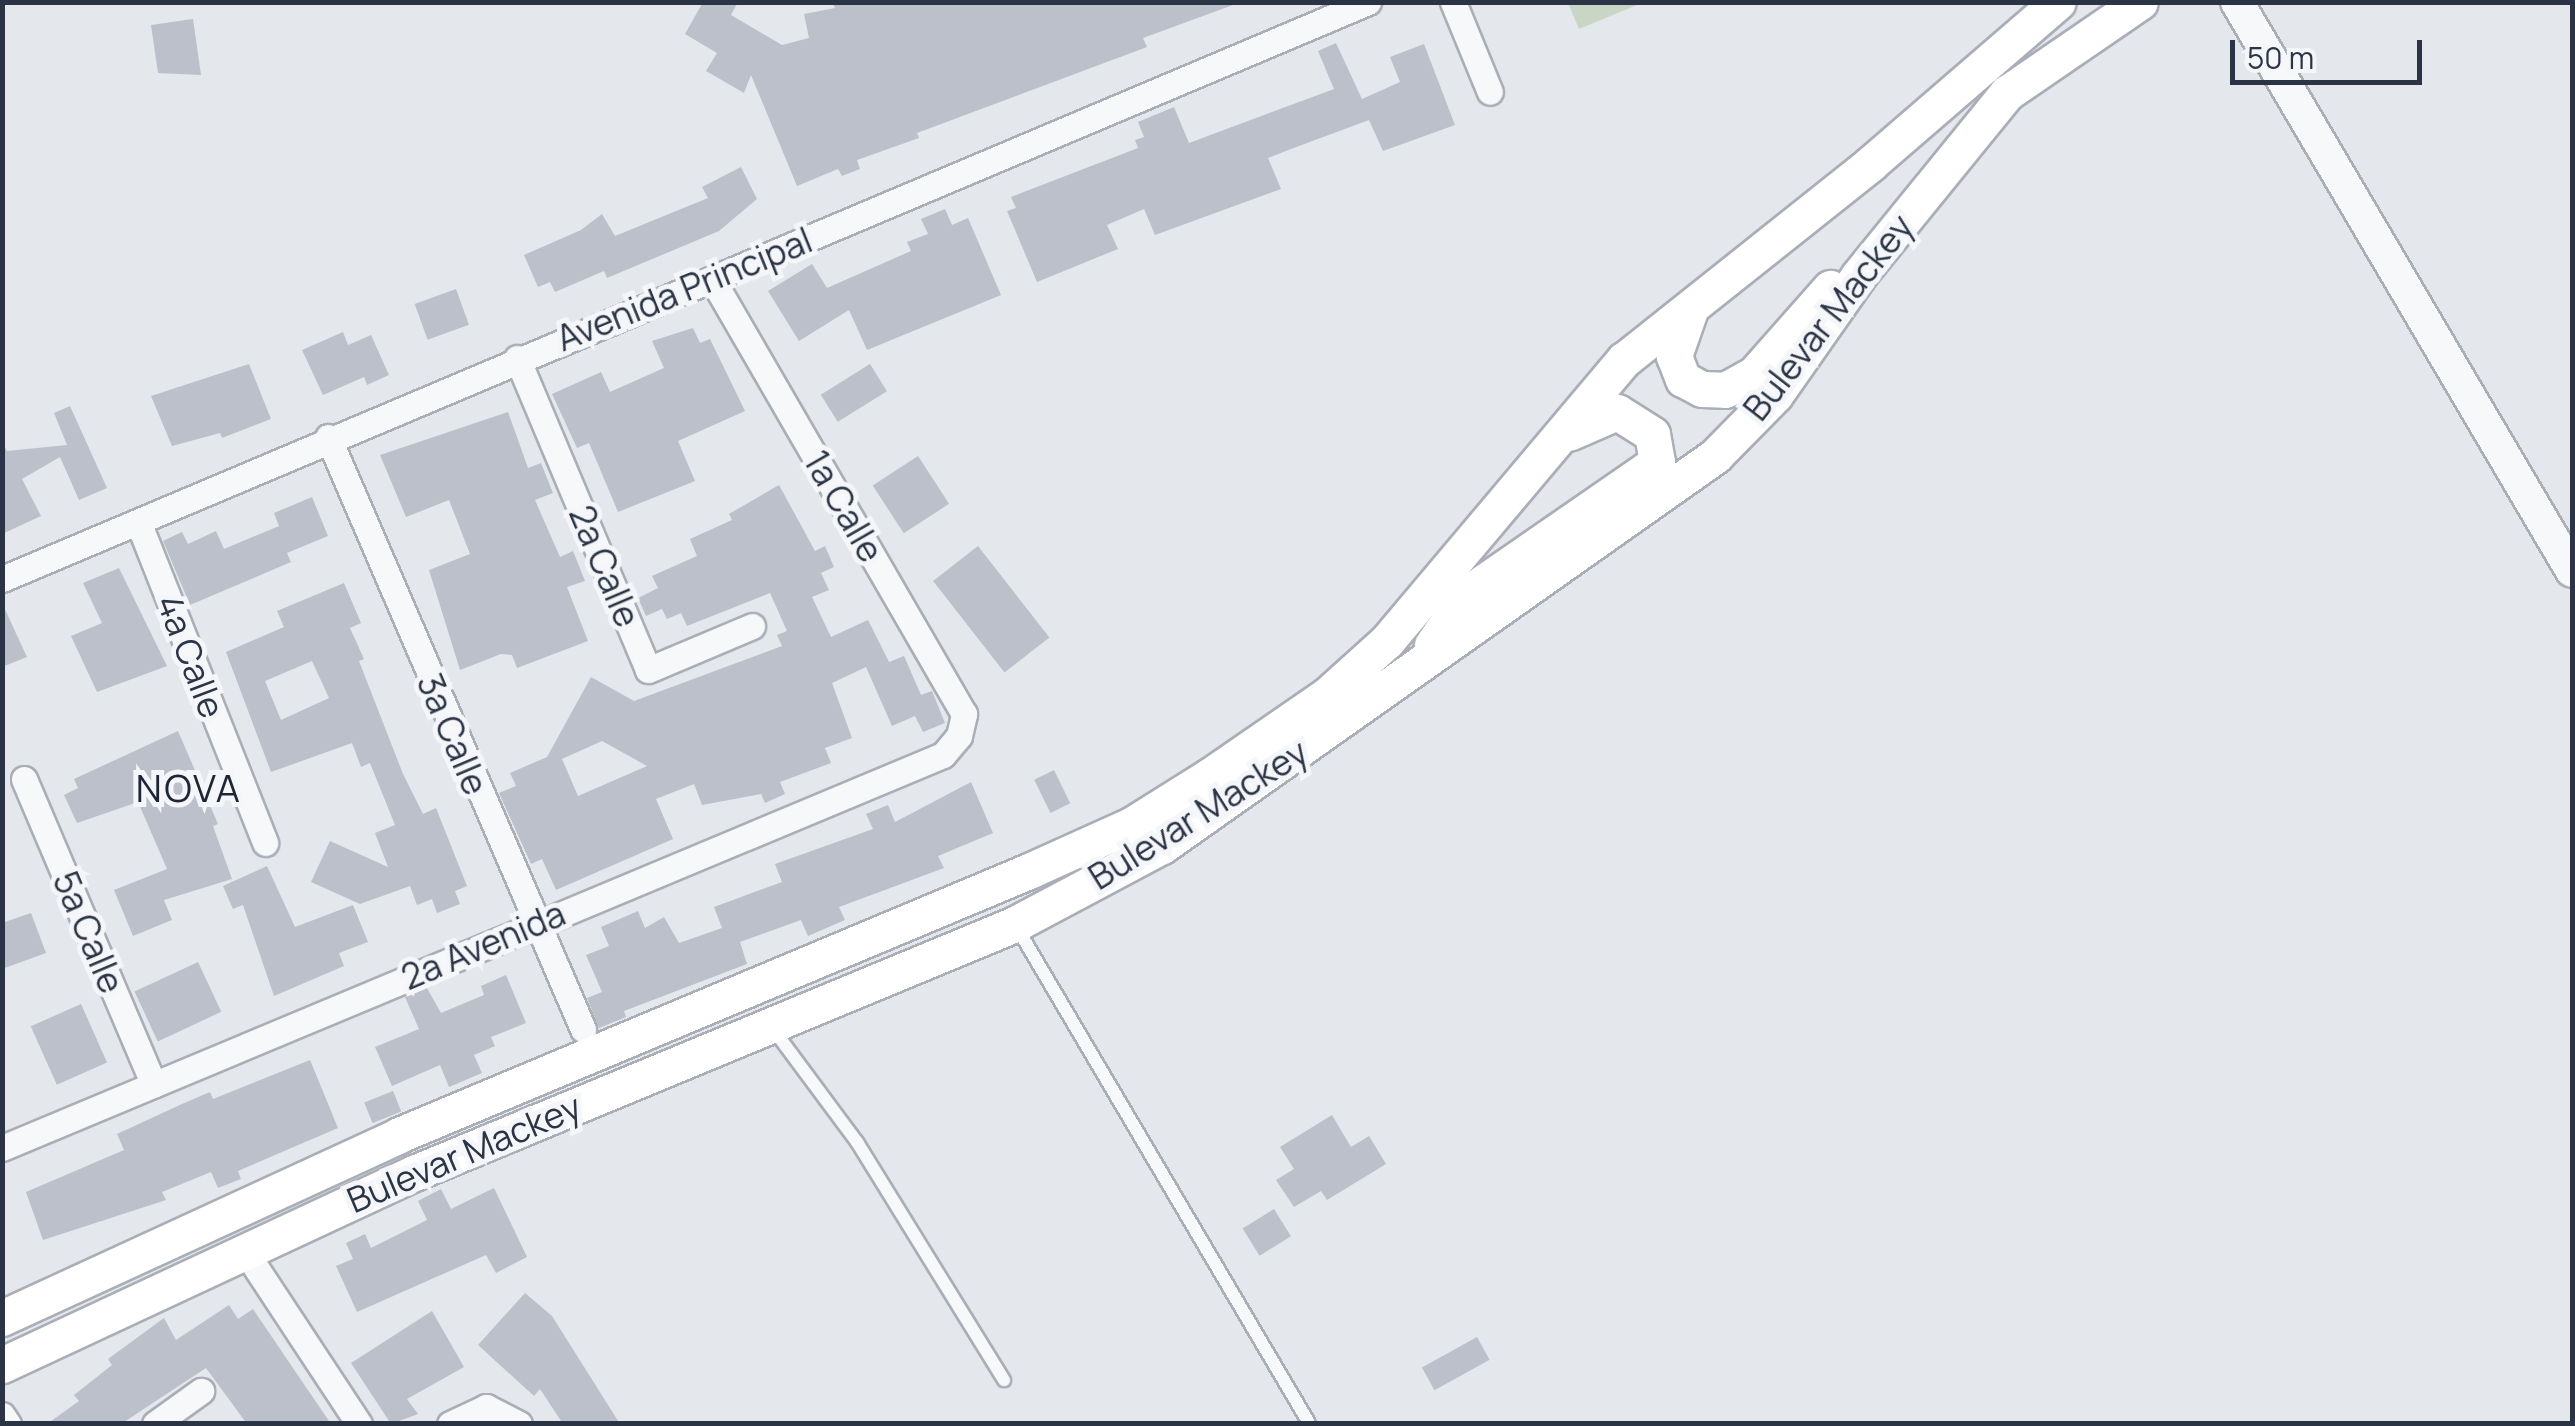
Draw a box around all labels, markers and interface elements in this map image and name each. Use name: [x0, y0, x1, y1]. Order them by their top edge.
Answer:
scale bar: [2235, 20, 2428, 82]
text: 50 m: [2247, 37, 2314, 78]
street label: Bulevar Mackey: [1735, 206, 1921, 428]
street label: Avenida Principal: [550, 219, 818, 359]
street label: 1a Calle: [795, 443, 893, 569]
street label: 2a Calle: [561, 499, 649, 633]
street label: 4a Calle: [148, 589, 234, 723]
street label: 3a Calle: [409, 667, 497, 801]
street label: Bulevar Mackey: [1081, 730, 1315, 898]
district label: NOVA: [136, 765, 242, 811]
street label: 5a Calle: [45, 865, 133, 999]
street label: 2a Avenida: [395, 892, 571, 998]
street label: Bulevar Mackey: [341, 1085, 587, 1221]

